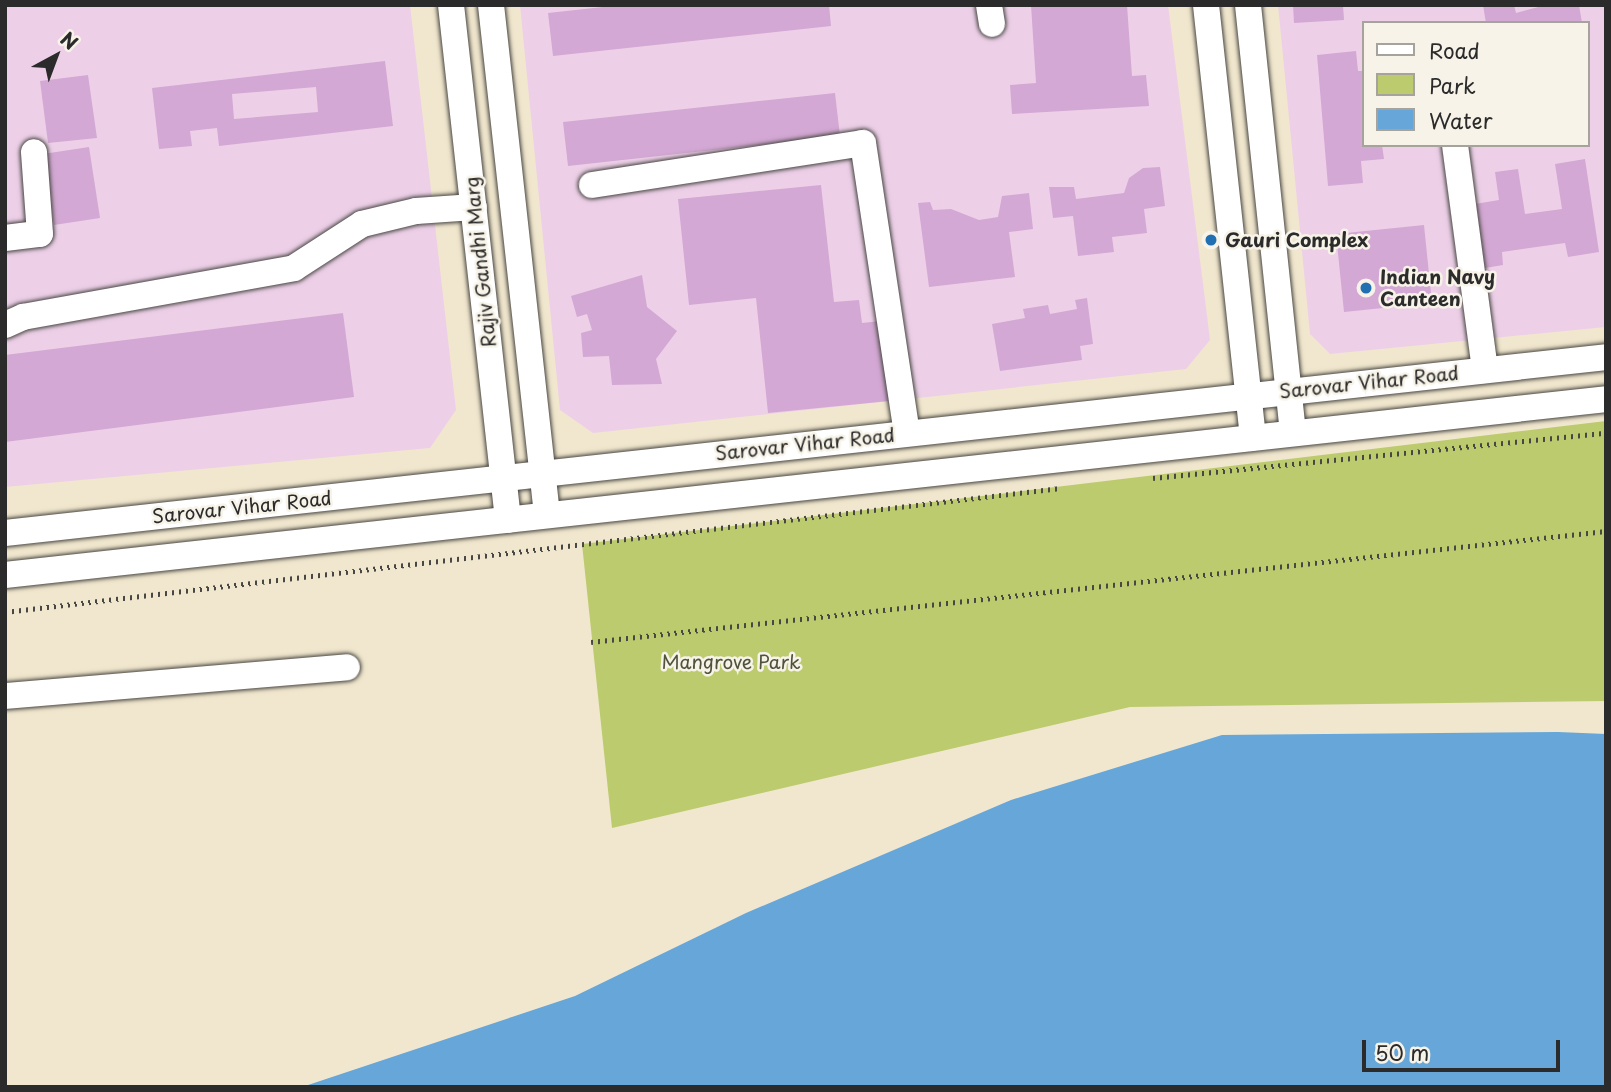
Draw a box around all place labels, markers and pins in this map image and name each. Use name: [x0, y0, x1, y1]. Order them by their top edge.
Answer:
place label: Gauri Complex: [1225, 229, 1368, 251]
marker: Gauri Complex: [1203, 232, 1219, 248]
place label: Indian Navy Canteen: [1380, 266, 1496, 310]
marker: Indian Navy Canteen: [1358, 280, 1374, 296]

